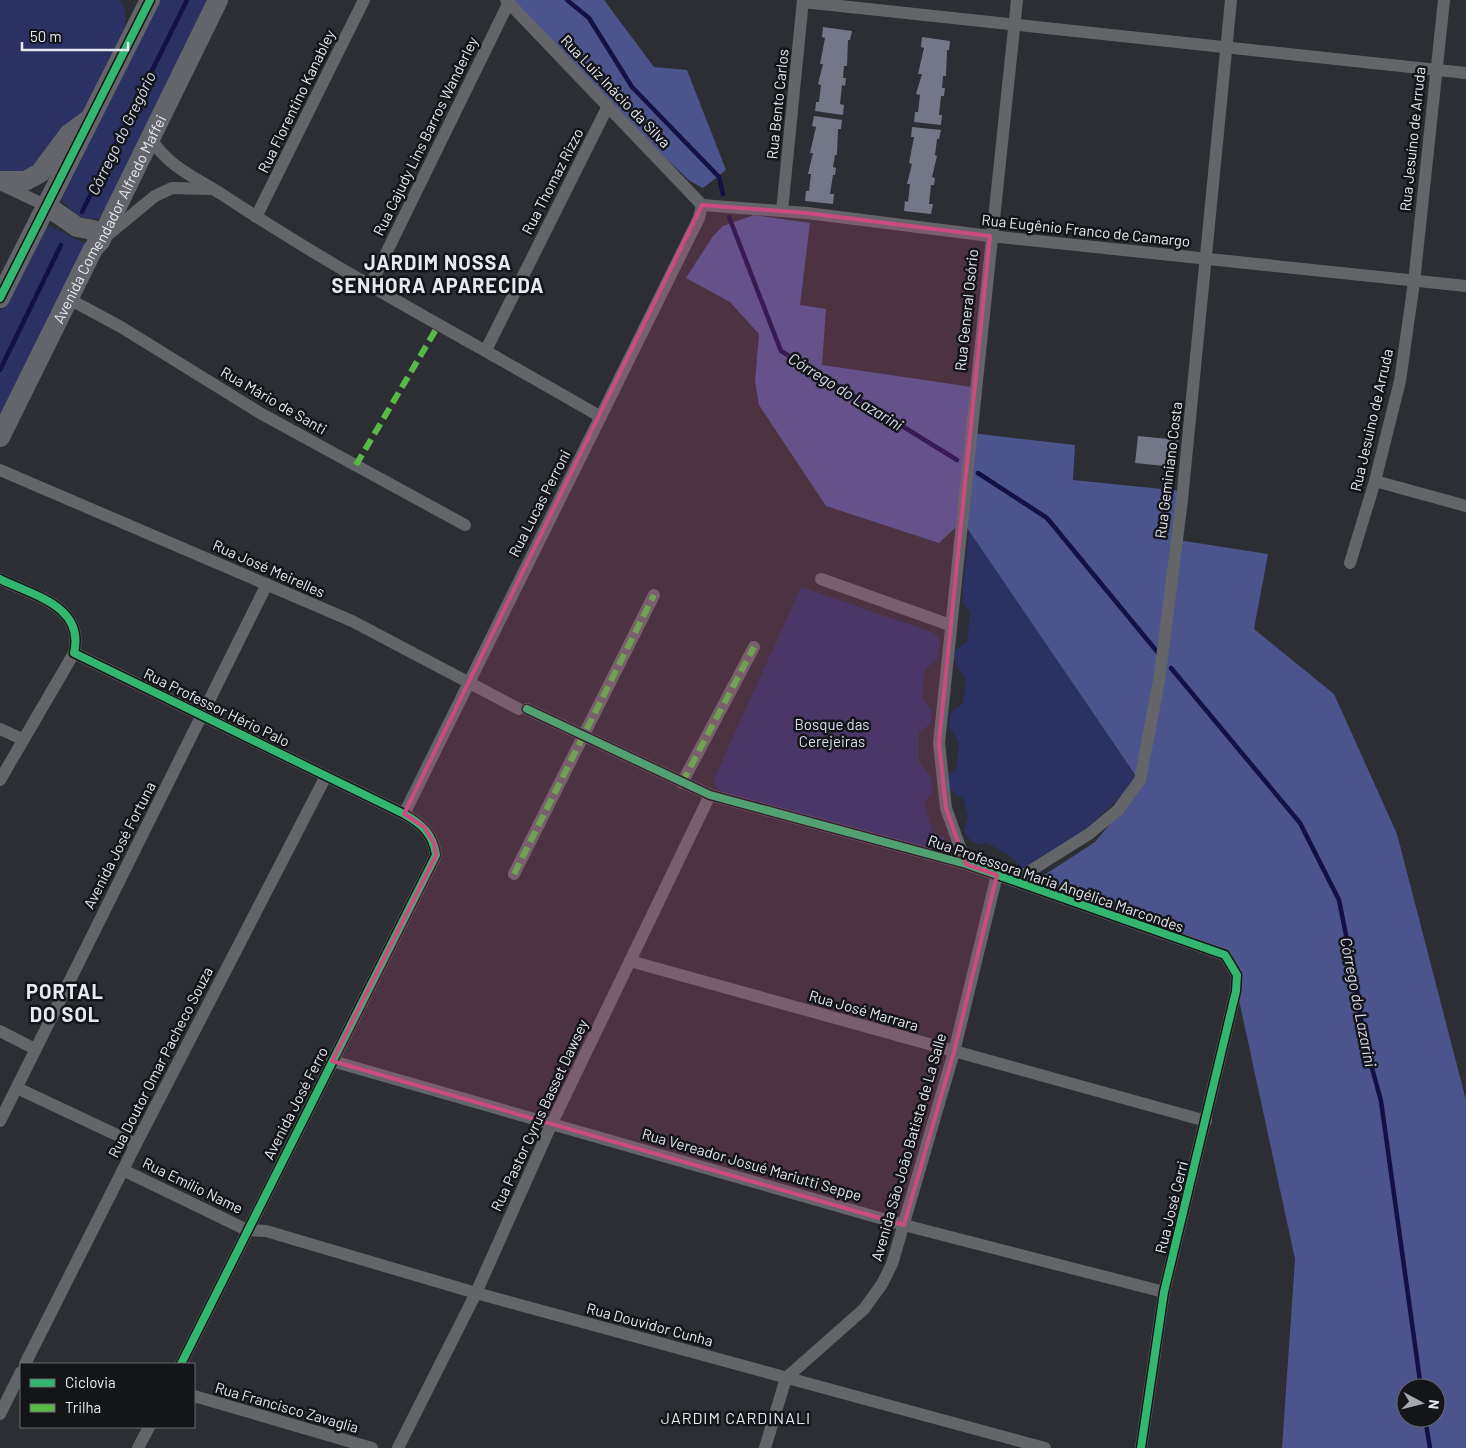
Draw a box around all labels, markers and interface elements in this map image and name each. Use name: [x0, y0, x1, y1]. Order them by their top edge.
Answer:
scale bar: [22, 20, 129, 52]
street label: Rua Florentino Kanabley: [254, 26, 339, 175]
text: 50 m: [30, 27, 62, 45]
street label: Rua Luiz Inácio da Silva: [558, 31, 674, 151]
street label: Rua Cajudy Lins Barros Wanderley: [369, 34, 481, 238]
street label: Rua Bento Carlos: [762, 48, 792, 160]
street label: Rua Jesuíno de Arruda: [1395, 66, 1429, 212]
water label: Córrego do Gregório: [83, 68, 159, 198]
street label: Avenida Comendador Alfredo Maffei: [49, 112, 169, 326]
street label: Rua Thomaz Rizzo: [517, 125, 587, 237]
street label: Rua Eugênio Franco de Camargo: [981, 210, 1191, 250]
street label: Rua General Osório: [951, 248, 981, 372]
district label: JARDIM NOSSA SENHORA APARECIDA: [332, 250, 544, 297]
street label: Rua Jesuino de Arruda: [1346, 347, 1396, 493]
water label: Córrego do Lazarini: [785, 348, 907, 434]
street label: Rua Mário de Santi: [218, 362, 330, 438]
street label: Rua Geminiano Costa: [1151, 401, 1185, 539]
street label: Rua Lucas Perroni: [504, 446, 574, 560]
street label: Rua José Meirelles: [210, 535, 328, 601]
street label: Rua Professor Hério Palo: [141, 664, 293, 750]
park label: Bosque das Cerejeiras: [794, 715, 870, 750]
street label: Avenida José Fortuna: [79, 778, 159, 912]
street label: Rua Professora Maria Angélica Marcondes: [926, 831, 1186, 935]
water label: Córrego do Lazarini: [1337, 936, 1381, 1068]
street label: Rua Doutor Omar Pacheco Souza: [104, 964, 216, 1160]
district label: PORTAL DO SOL: [26, 979, 104, 1026]
street label: Rua José Marrara: [807, 986, 921, 1034]
street label: Rua Pastor Cyrus Basset Dawsey: [487, 1016, 592, 1214]
street label: Avenida São João Batista de La Salle: [867, 1031, 949, 1263]
street label: Avenida José Ferro: [259, 1044, 331, 1162]
street label: Rua Vereador Josué Mariutti Seppe: [640, 1124, 864, 1204]
street label: Rua Emílio Name: [140, 1153, 246, 1217]
street label: Rua José Cerri: [1151, 1159, 1191, 1255]
street label: Rua Douvidor Cunha: [585, 1298, 715, 1350]
legend: [20, 1363, 195, 1428]
text: Ciclovia: [65, 1373, 116, 1391]
street label: Rua Francisco Zavaglia: [213, 1378, 361, 1436]
north arrow: [1396, 1378, 1446, 1428]
text: Trilha: [65, 1398, 101, 1416]
text: N: [1425, 1399, 1443, 1410]
district label: JARDIM CARDINALI: [661, 1408, 811, 1427]

